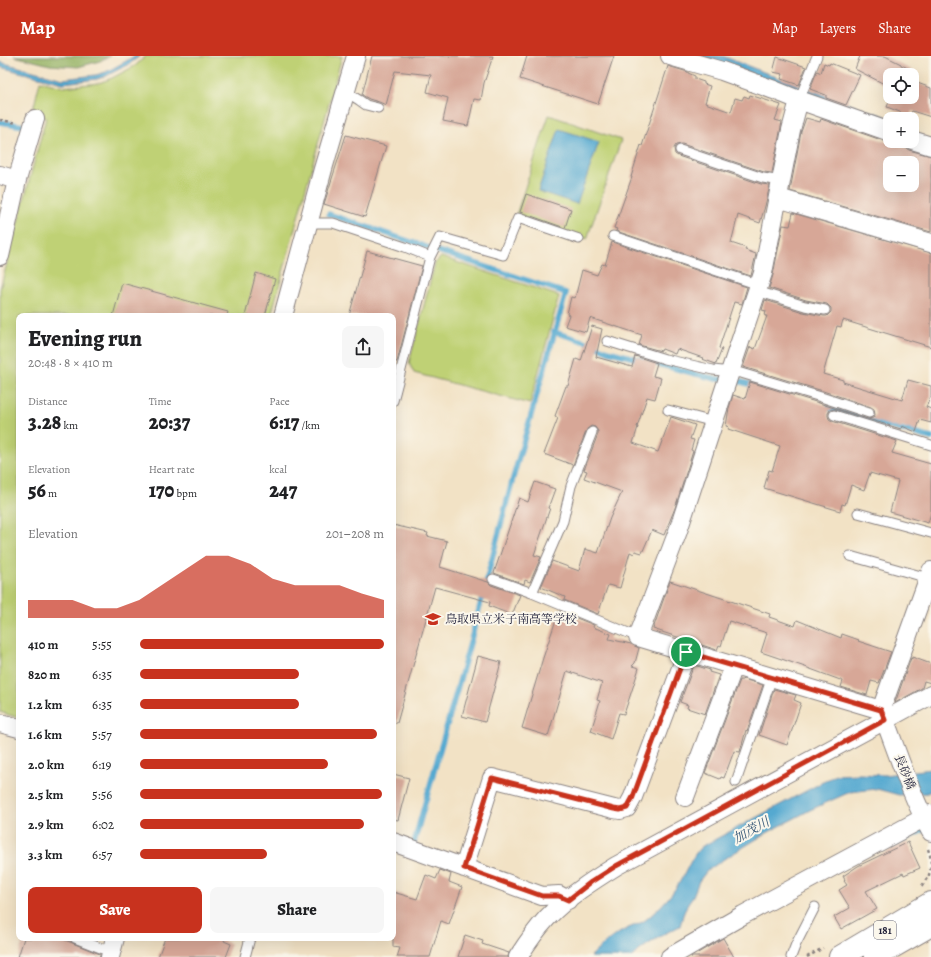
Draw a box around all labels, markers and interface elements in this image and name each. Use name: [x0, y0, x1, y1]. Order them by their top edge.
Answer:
text: Map: [20, 15, 55, 41]
text: Map: [772, 19, 798, 38]
text: Layers: [820, 19, 856, 38]
text: Share: [878, 19, 911, 38]
map controls: [883, 68, 919, 192]
button: locate: [883, 68, 919, 104]
button: +: [883, 112, 919, 148]
button: −: [883, 156, 919, 192]
text: Evening run: [28, 324, 142, 354]
button: share: [342, 326, 384, 368]
text: 20:48 · 8 × 410 m: [28, 354, 113, 371]
text: Distance: [28, 394, 67, 409]
text: Time: [149, 394, 172, 409]
text: Pace: [269, 394, 290, 409]
text: 3.28: [28, 409, 61, 436]
text: 20:37: [149, 409, 190, 436]
text: 6:17: [269, 409, 299, 436]
text: km: [61, 418, 78, 433]
text: /km: [299, 418, 320, 433]
text: Elevation: [28, 462, 70, 477]
text: Heart rate: [149, 462, 195, 477]
text: kcal: [269, 462, 287, 477]
text: 56: [28, 477, 46, 504]
text: 170: [149, 477, 174, 504]
text: 247: [269, 477, 297, 504]
text: m: [46, 486, 57, 501]
text: bpm: [174, 486, 197, 501]
text: Elevation: [28, 525, 78, 542]
text: 201–208 m: [326, 525, 384, 542]
school or university icon: 鳥取県立米子南高等学校: [424, 610, 442, 628]
place label: 鳥取県立米子南高等学校: [445, 611, 577, 627]
pin: [669, 635, 703, 669]
text: 410 m: [28, 636, 58, 653]
text: 5:55: [92, 636, 112, 653]
icon: arrive: [675, 641, 697, 663]
text: 820 m: [28, 666, 60, 683]
text: 6:35: [92, 666, 112, 683]
text: 1.2 km: [28, 696, 62, 713]
text: 6:35: [92, 696, 112, 713]
text: 1.6 km: [28, 726, 62, 743]
text: 5:57: [92, 726, 112, 743]
street label: 長砂橋: [891, 752, 919, 792]
text: 2.0 km: [28, 756, 64, 773]
text: 6:19: [92, 756, 111, 773]
text: 2.5 km: [28, 786, 63, 803]
text: 5:56: [92, 786, 112, 803]
water label: 加茂川: [730, 812, 774, 847]
text: 2.9 km: [28, 816, 64, 833]
text: 6:02: [92, 816, 114, 833]
text: 3.3 km: [28, 846, 63, 863]
text: 6:57: [92, 846, 112, 863]
button: Save: [28, 887, 202, 933]
button: Share: [210, 887, 384, 933]
road number: 181: [874, 921, 896, 939]

